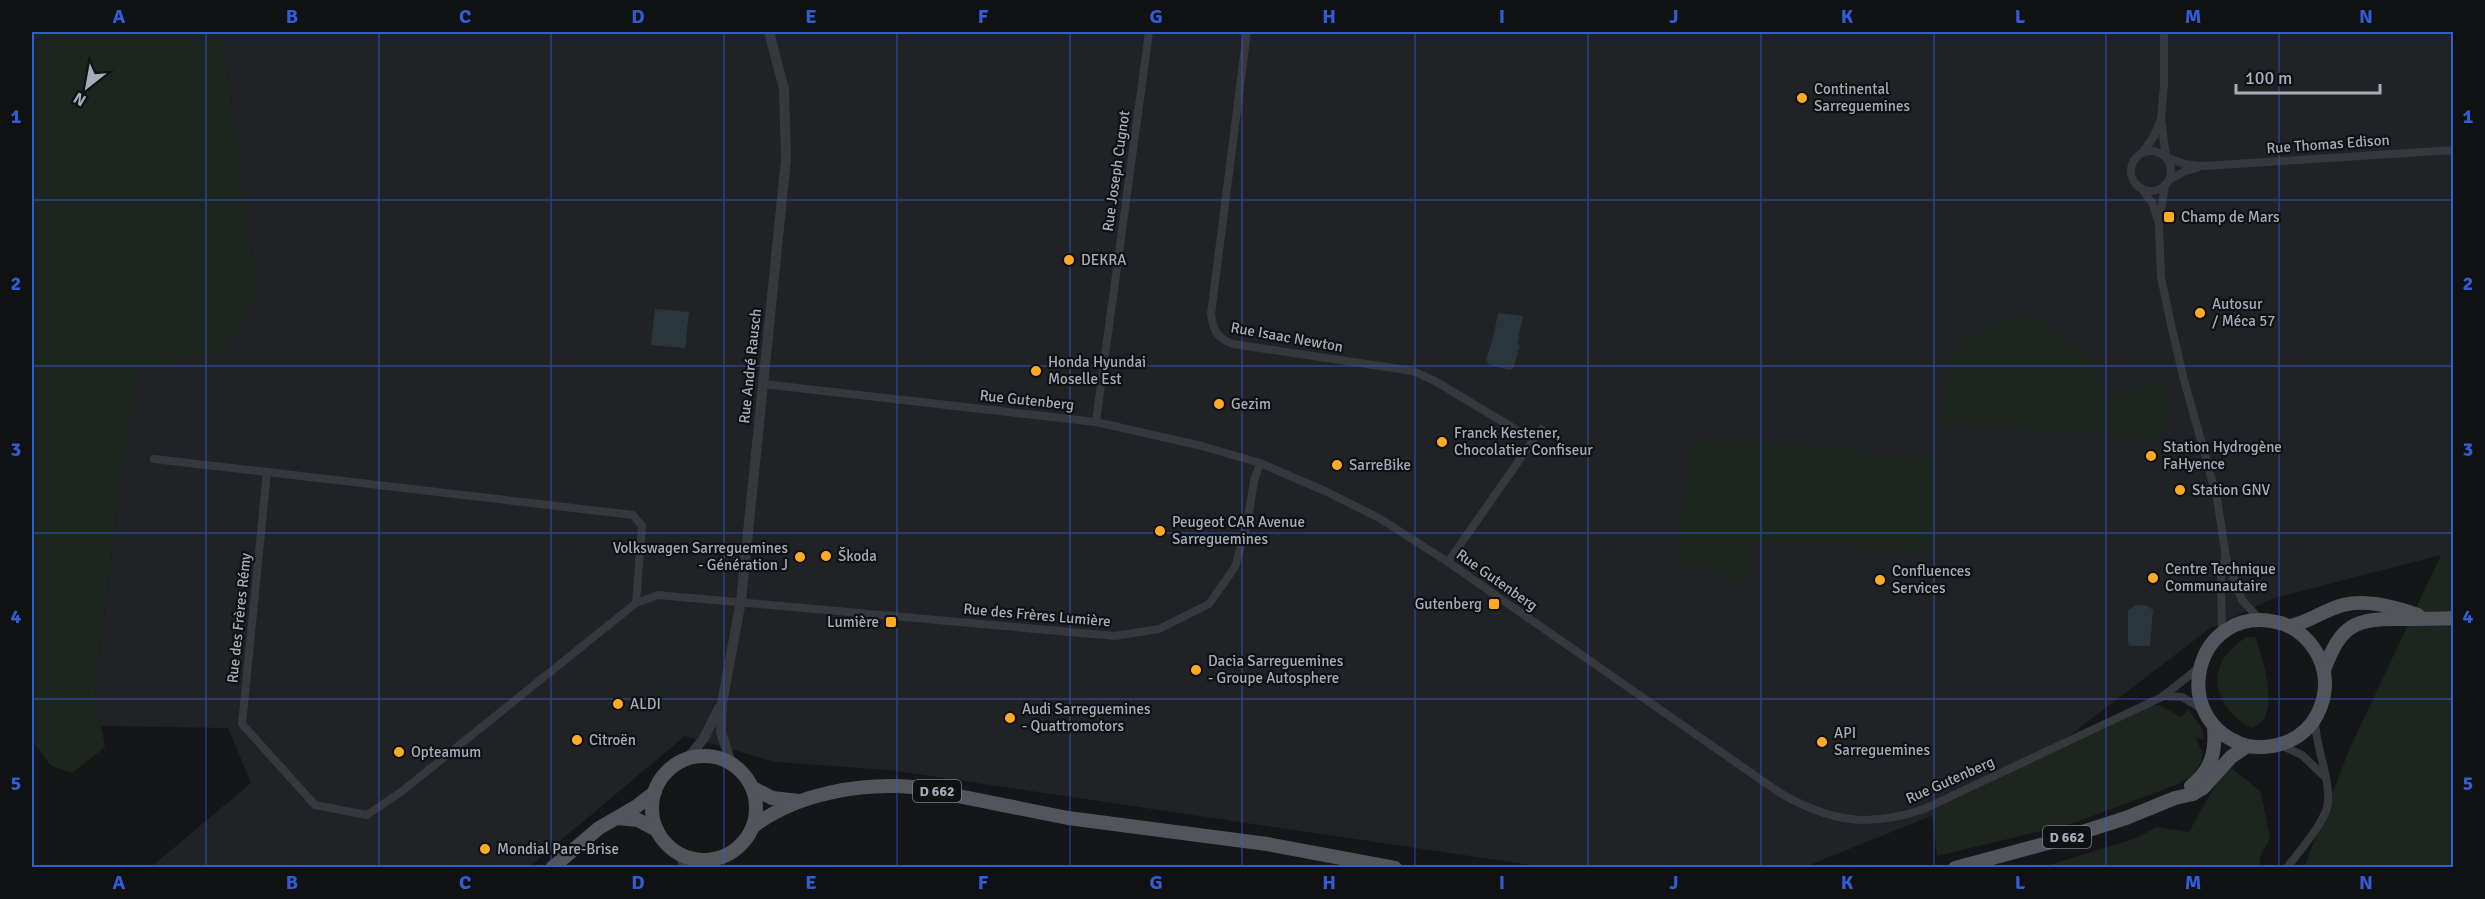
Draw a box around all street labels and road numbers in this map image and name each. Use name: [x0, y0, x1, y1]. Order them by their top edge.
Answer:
street label: Rue Joseph Cugnot: [1099, 109, 1133, 233]
street label: Rue Thomas Edison: [2266, 131, 2390, 157]
street label: Rue André Rausch: [735, 308, 765, 424]
street label: Rue Isaac Newton: [1229, 318, 1345, 356]
street label: Rue Gutenberg: [979, 386, 1075, 414]
street label: Rue Gutenberg: [1453, 545, 1541, 615]
street label: Rue des Frères Rémy: [223, 552, 255, 684]
street label: Rue des Frères Lumière: [963, 600, 1111, 630]
street label: Rue Gutenberg: [1903, 752, 1997, 808]
road number: D 662: [913, 780, 961, 802]
road number: D 662: [2043, 826, 2091, 848]

